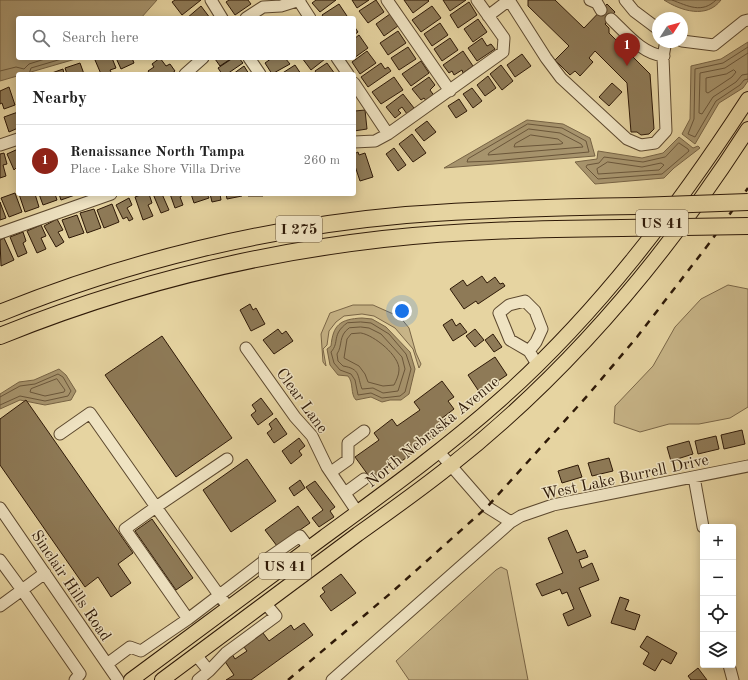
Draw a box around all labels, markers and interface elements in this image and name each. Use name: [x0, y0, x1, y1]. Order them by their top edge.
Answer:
north arrow: [652, 12, 688, 48]
search box: [16, 16, 356, 60]
icon: search: [30, 27, 52, 49]
text: Search here: [62, 31, 139, 46]
pin: 1: [614, 33, 640, 66]
text: Nearby: [32, 90, 87, 107]
text: Renaissance North Tampa: [70, 145, 245, 160]
text: 1: [41, 154, 49, 167]
text: 260 m: [303, 154, 340, 167]
text: Place · Lake Shore Villa Drive: [70, 163, 241, 176]
road number: US 41: [636, 210, 688, 236]
road number: I 275: [276, 216, 322, 242]
your location: [392, 301, 412, 321]
street label: Clear Lane: [273, 366, 330, 437]
street label: North Nebraska Avenue: [364, 374, 503, 491]
street label: West Lake Burrell Drive: [540, 452, 710, 503]
map controls: [700, 524, 736, 668]
button: +: [700, 524, 736, 560]
street label: Sinclair Hills Road: [27, 528, 113, 645]
road number: US 41: [259, 553, 311, 579]
button: −: [700, 560, 736, 596]
button: locate: [700, 596, 736, 632]
button: layers: [700, 632, 736, 668]

